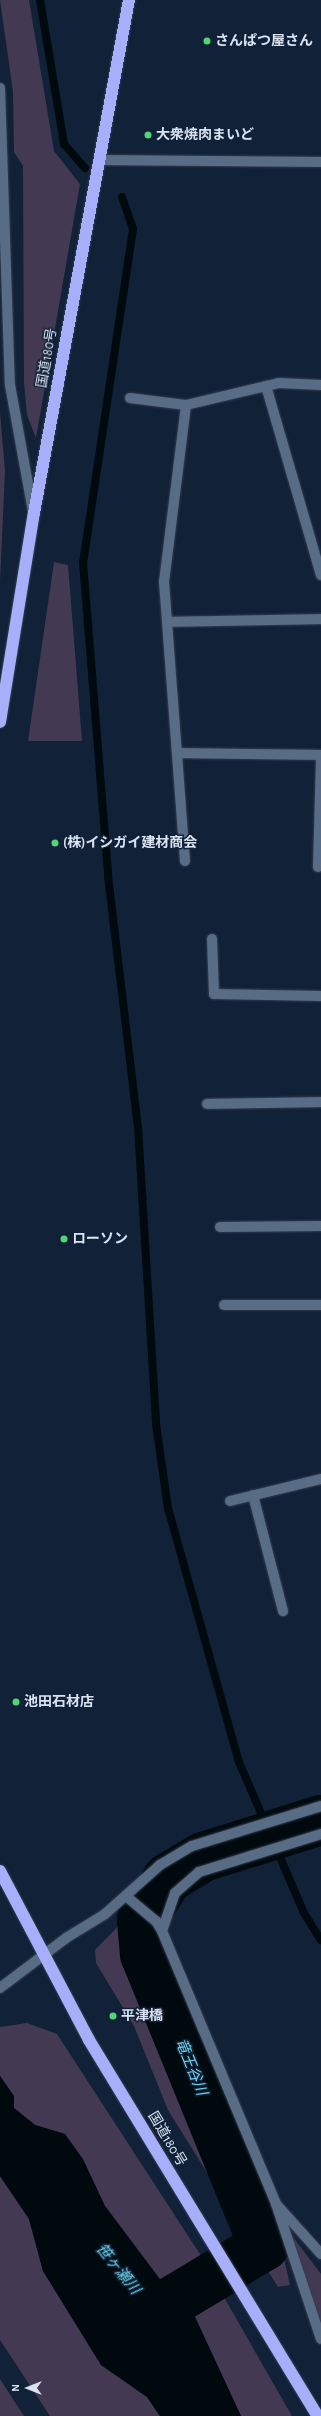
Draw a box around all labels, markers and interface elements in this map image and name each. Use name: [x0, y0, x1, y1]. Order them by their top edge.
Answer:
place label: さんぱつ屋さん: [215, 33, 313, 49]
marker: さんぱつ屋さん: [202, 36, 212, 46]
place label: 大衆焼肉まいど: [156, 127, 254, 143]
marker: 大衆焼肉まいど: [143, 130, 153, 140]
street label: 国道180号: [33, 327, 61, 389]
place label: (株)イシガイ建材商会: [63, 835, 197, 851]
marker: (株)イシガイ建材商会: [50, 838, 60, 848]
place label: ローソン: [72, 1231, 128, 1247]
marker: ローソン: [59, 1234, 69, 1244]
place label: 池田石材店: [24, 1694, 94, 1710]
marker: 池田石材店: [11, 1697, 21, 1707]
place label: 平津橋: [121, 2008, 163, 2024]
marker: 平津橋: [108, 2011, 118, 2021]
water label: 竜王谷川: [171, 2036, 211, 2098]
street label: 国道180号: [144, 2109, 190, 2169]
water label: 笹ヶ瀬川: [92, 2240, 144, 2298]
north arrow: [8, 2368, 48, 2408]
text: N: [10, 2384, 21, 2392]

